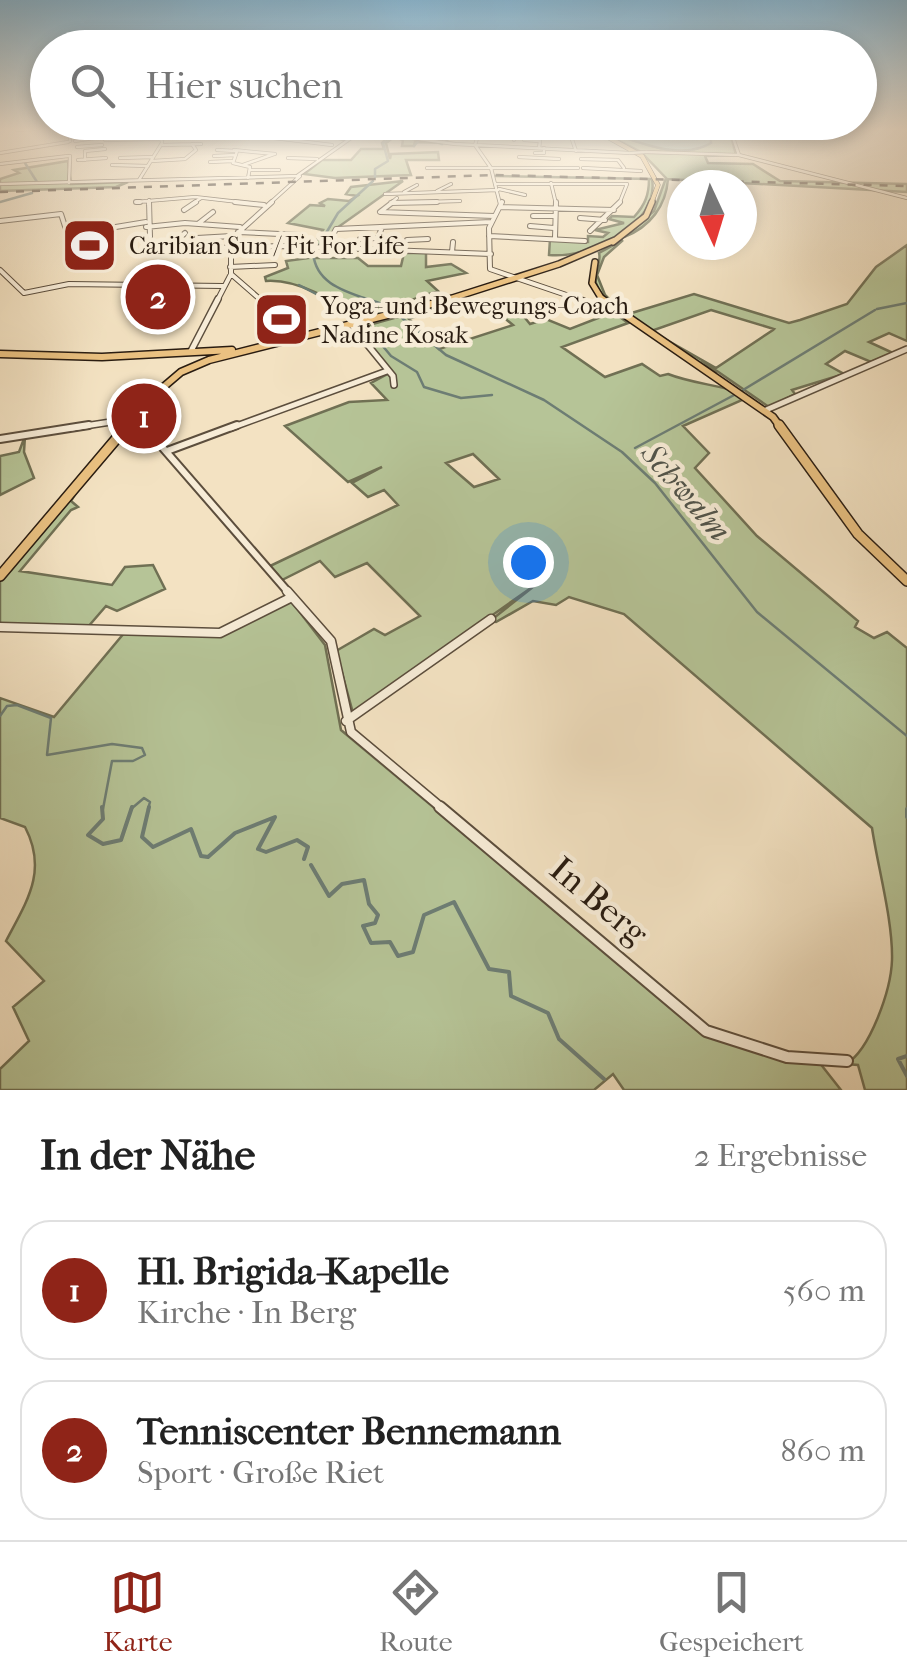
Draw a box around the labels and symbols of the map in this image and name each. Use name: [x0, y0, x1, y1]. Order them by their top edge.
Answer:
north arrow: [667, 170, 757, 260]
sports icon: Caribian Sun / Fit For Life: [60, 215, 120, 275]
place label: Caribian Sun / Fit For Life: [129, 231, 405, 260]
pin: 2: [126, 260, 190, 334]
sports icon: Yoga- und Bewegungs-Coach Nadine Kosak: [252, 289, 312, 349]
place label: Yoga- und Bewegungs-Coach Nadine Kosak: [320, 291, 629, 349]
pin: 1: [112, 378, 176, 454]
water label: Schwalm: [633, 435, 739, 548]
your location: [503, 537, 554, 588]
street label: In Berg: [542, 848, 656, 954]

